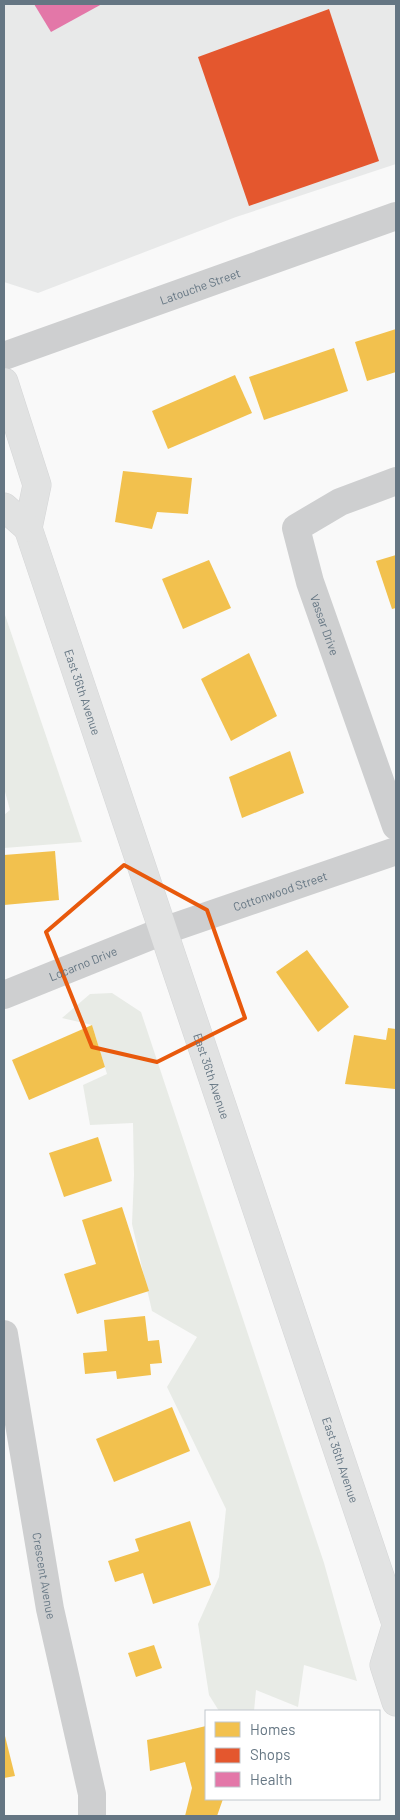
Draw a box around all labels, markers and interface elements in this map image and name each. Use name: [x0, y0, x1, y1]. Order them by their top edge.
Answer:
street label: Latouche Street: [158, 265, 242, 307]
street label: Vassar Drive: [308, 592, 342, 657]
street label: East 36th Avenue: [62, 647, 104, 737]
street label: Cottonwood Street: [231, 868, 329, 913]
street label: Locarno Drive: [47, 943, 119, 983]
street label: East 36th Avenue: [191, 1031, 233, 1121]
street label: East 36th Avenue: [320, 1415, 362, 1505]
street label: Crescent Avenue: [30, 1531, 59, 1620]
legend: [205, 1710, 380, 1800]
text: Homes: [250, 1720, 295, 1738]
text: Shops: [250, 1745, 290, 1763]
text: Health: [250, 1770, 292, 1788]

